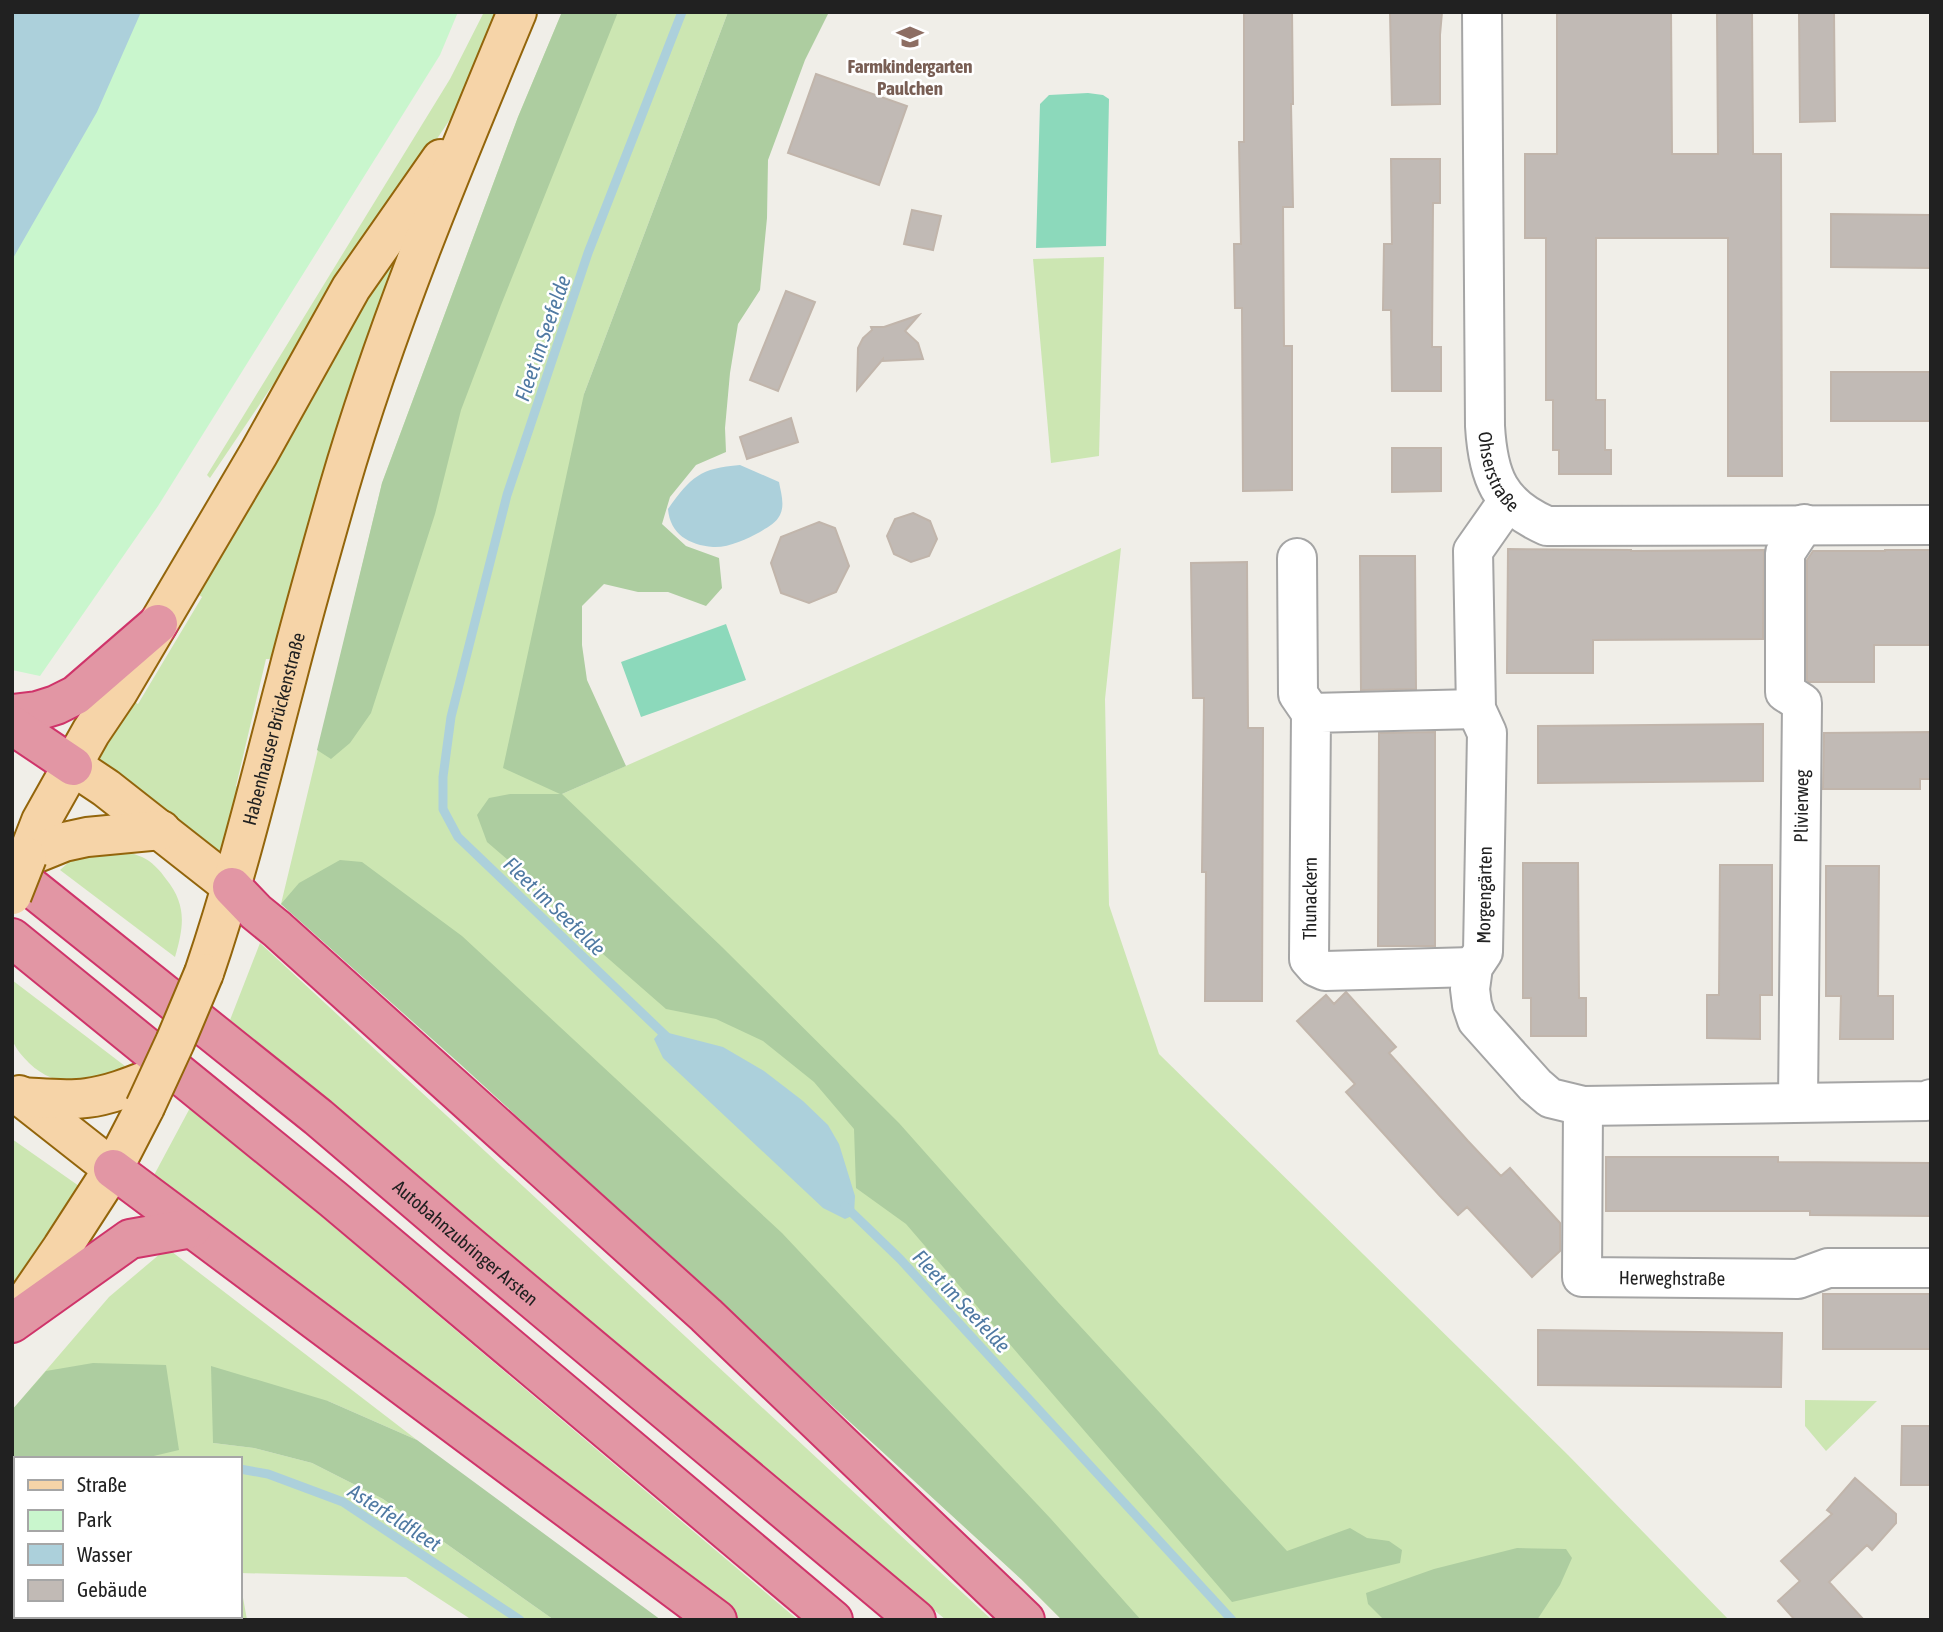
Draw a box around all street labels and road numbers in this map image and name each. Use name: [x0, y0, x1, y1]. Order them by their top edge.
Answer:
street label: Ohserstraße: [1474, 431, 1524, 516]
street label: Habenhauser Brückenstraße: [238, 630, 309, 827]
street label: Plivierweg: [1790, 769, 1812, 843]
street label: Morgengärten: [1472, 846, 1496, 944]
street label: Thunackern: [1298, 857, 1321, 940]
street label: Autobahnzubringer Arsten: [389, 1175, 543, 1310]
street label: Herweghstraße: [1619, 1266, 1725, 1289]

